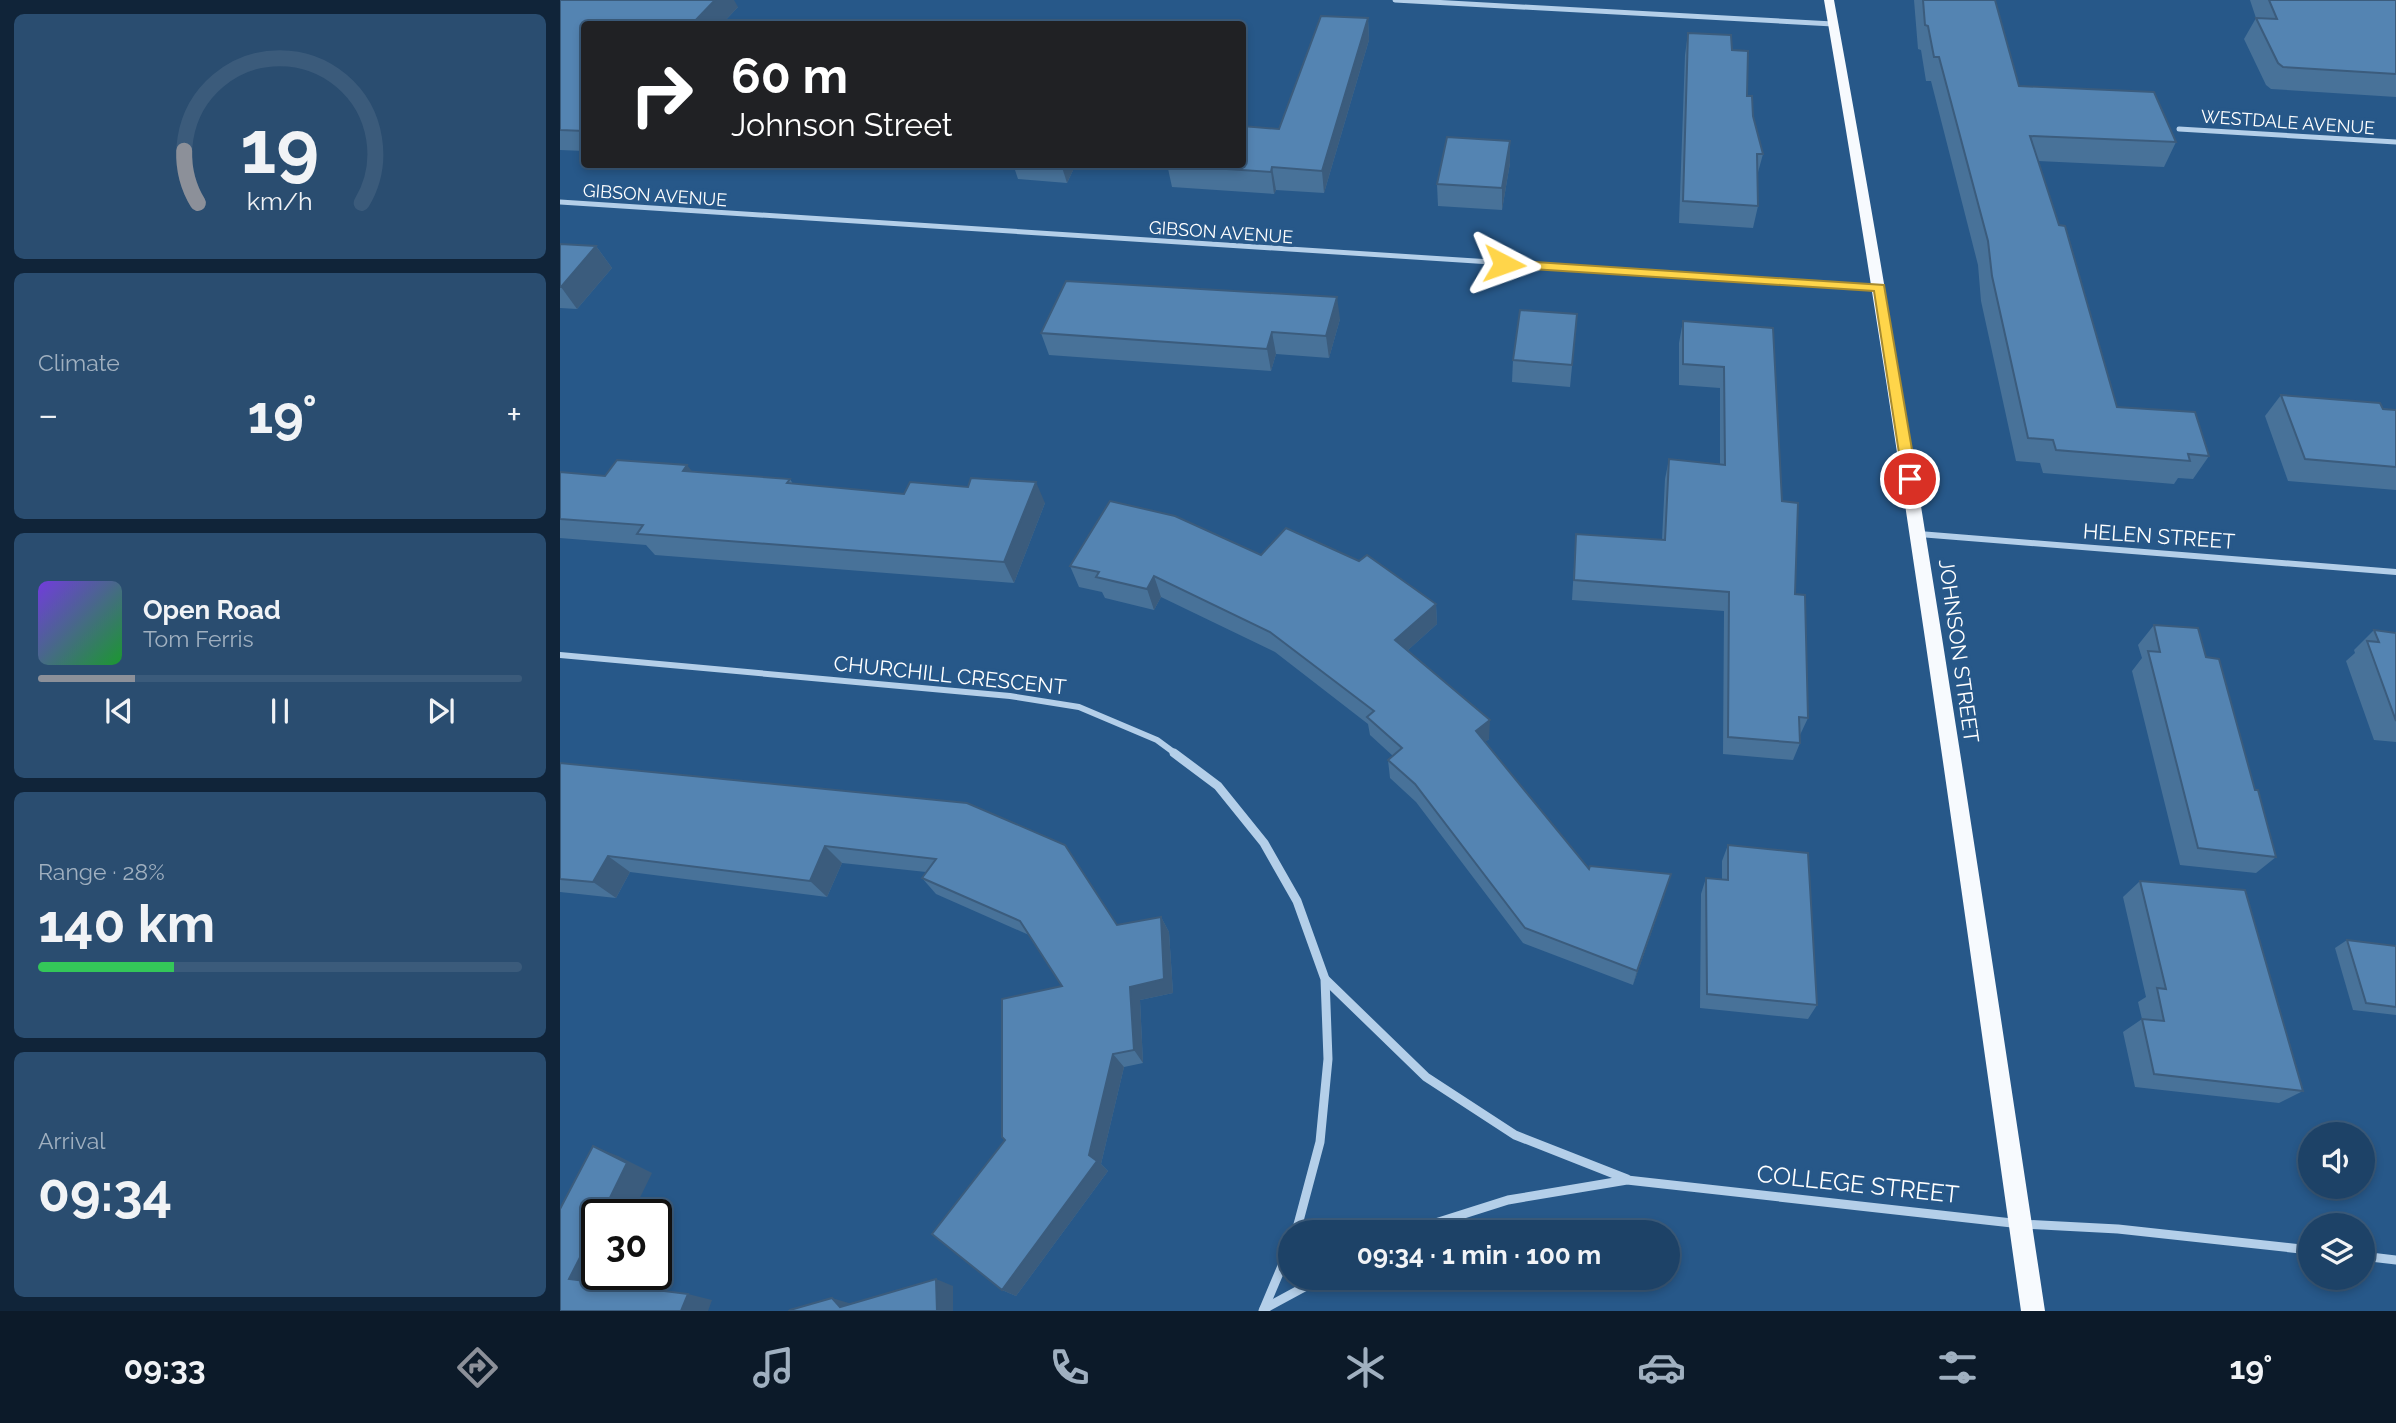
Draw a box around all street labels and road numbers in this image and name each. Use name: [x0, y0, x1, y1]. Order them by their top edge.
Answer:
street label: WESTDALE AVENUE: [2200, 105, 2376, 139]
street label: GIBSON AVENUE: [582, 179, 728, 211]
street label: GIBSON AVENUE: [1148, 216, 1294, 248]
street label: HELEN STREET: [2082, 518, 2236, 554]
street label: JOHNSON STREET: [1934, 558, 1984, 745]
street label: CHURCHILL CRESCENT: [833, 650, 1068, 700]
street label: COLLEGE STREET: [1755, 1159, 1961, 1209]

